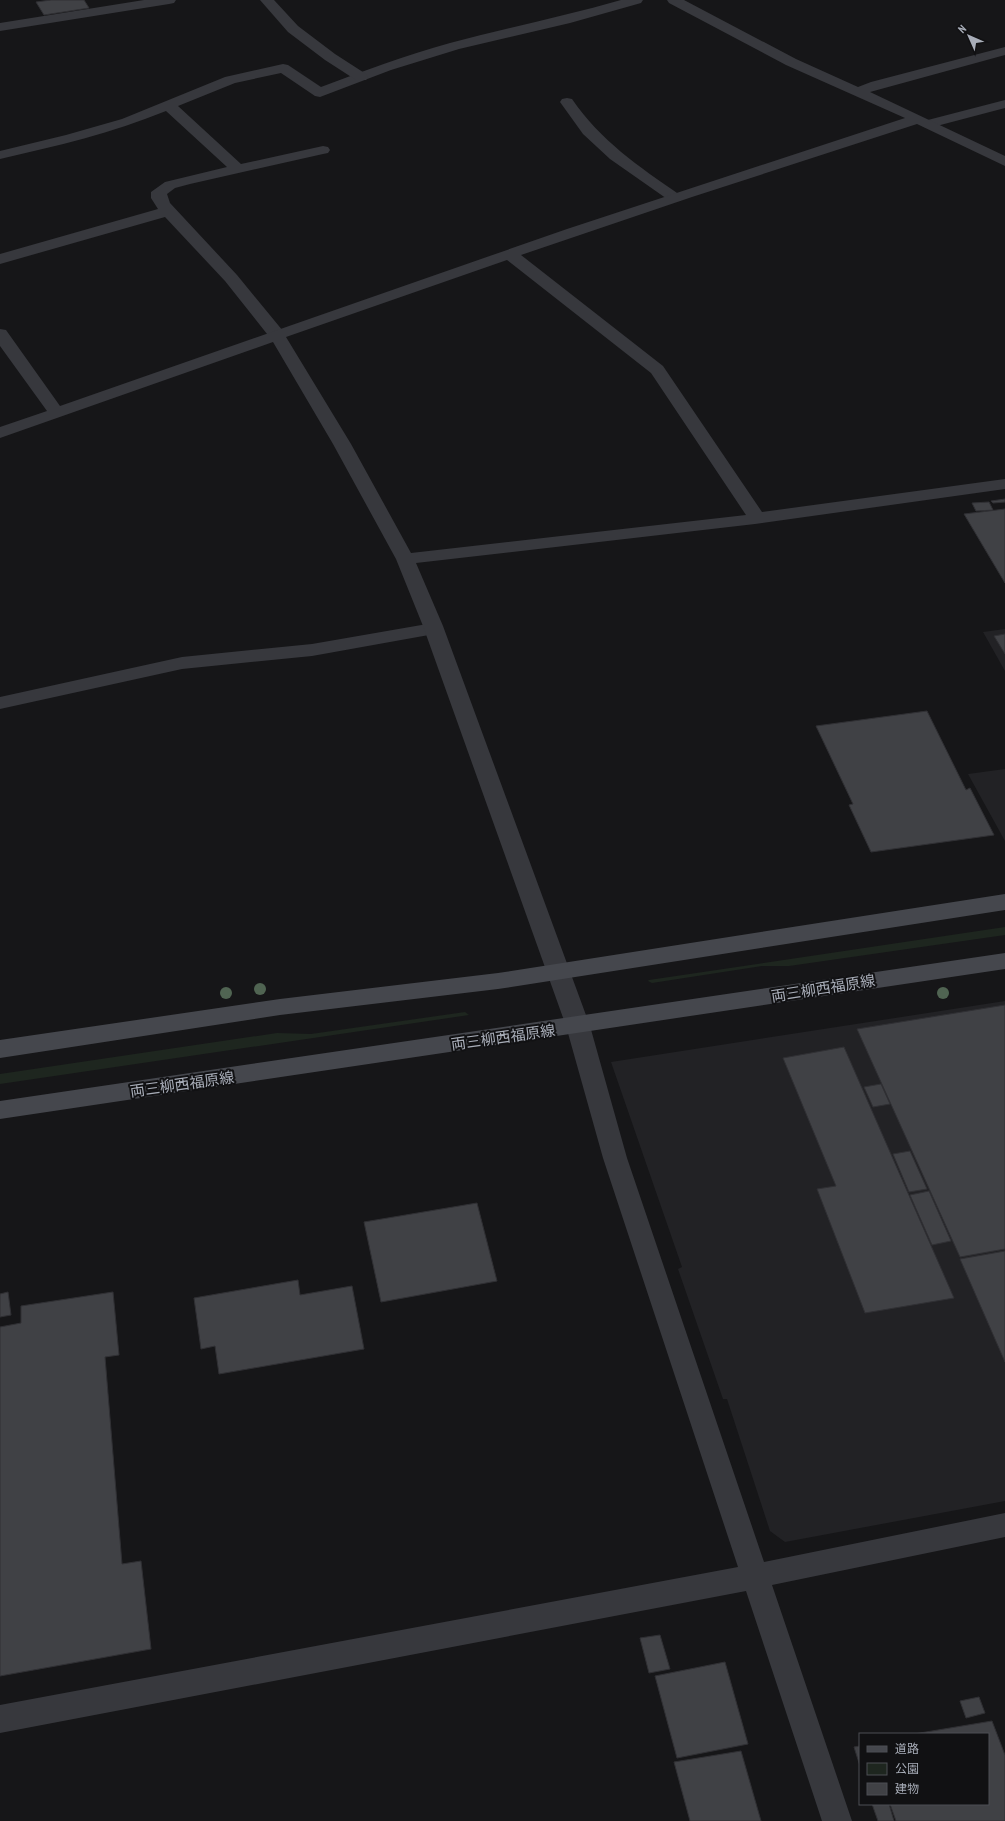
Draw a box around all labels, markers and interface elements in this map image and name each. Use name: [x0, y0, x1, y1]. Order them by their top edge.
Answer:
north arrow: [949, 16, 989, 56]
text: N: [955, 22, 969, 36]
street label: 両三柳西福原線: [770, 970, 876, 1006]
street label: 両三柳西福原線: [450, 1020, 556, 1054]
street label: 両三柳西福原線: [129, 1067, 235, 1101]
legend: [859, 1733, 989, 1805]
text: 道路: [895, 1741, 919, 1756]
text: 公園: [895, 1761, 919, 1776]
text: 建物: [895, 1781, 919, 1796]

